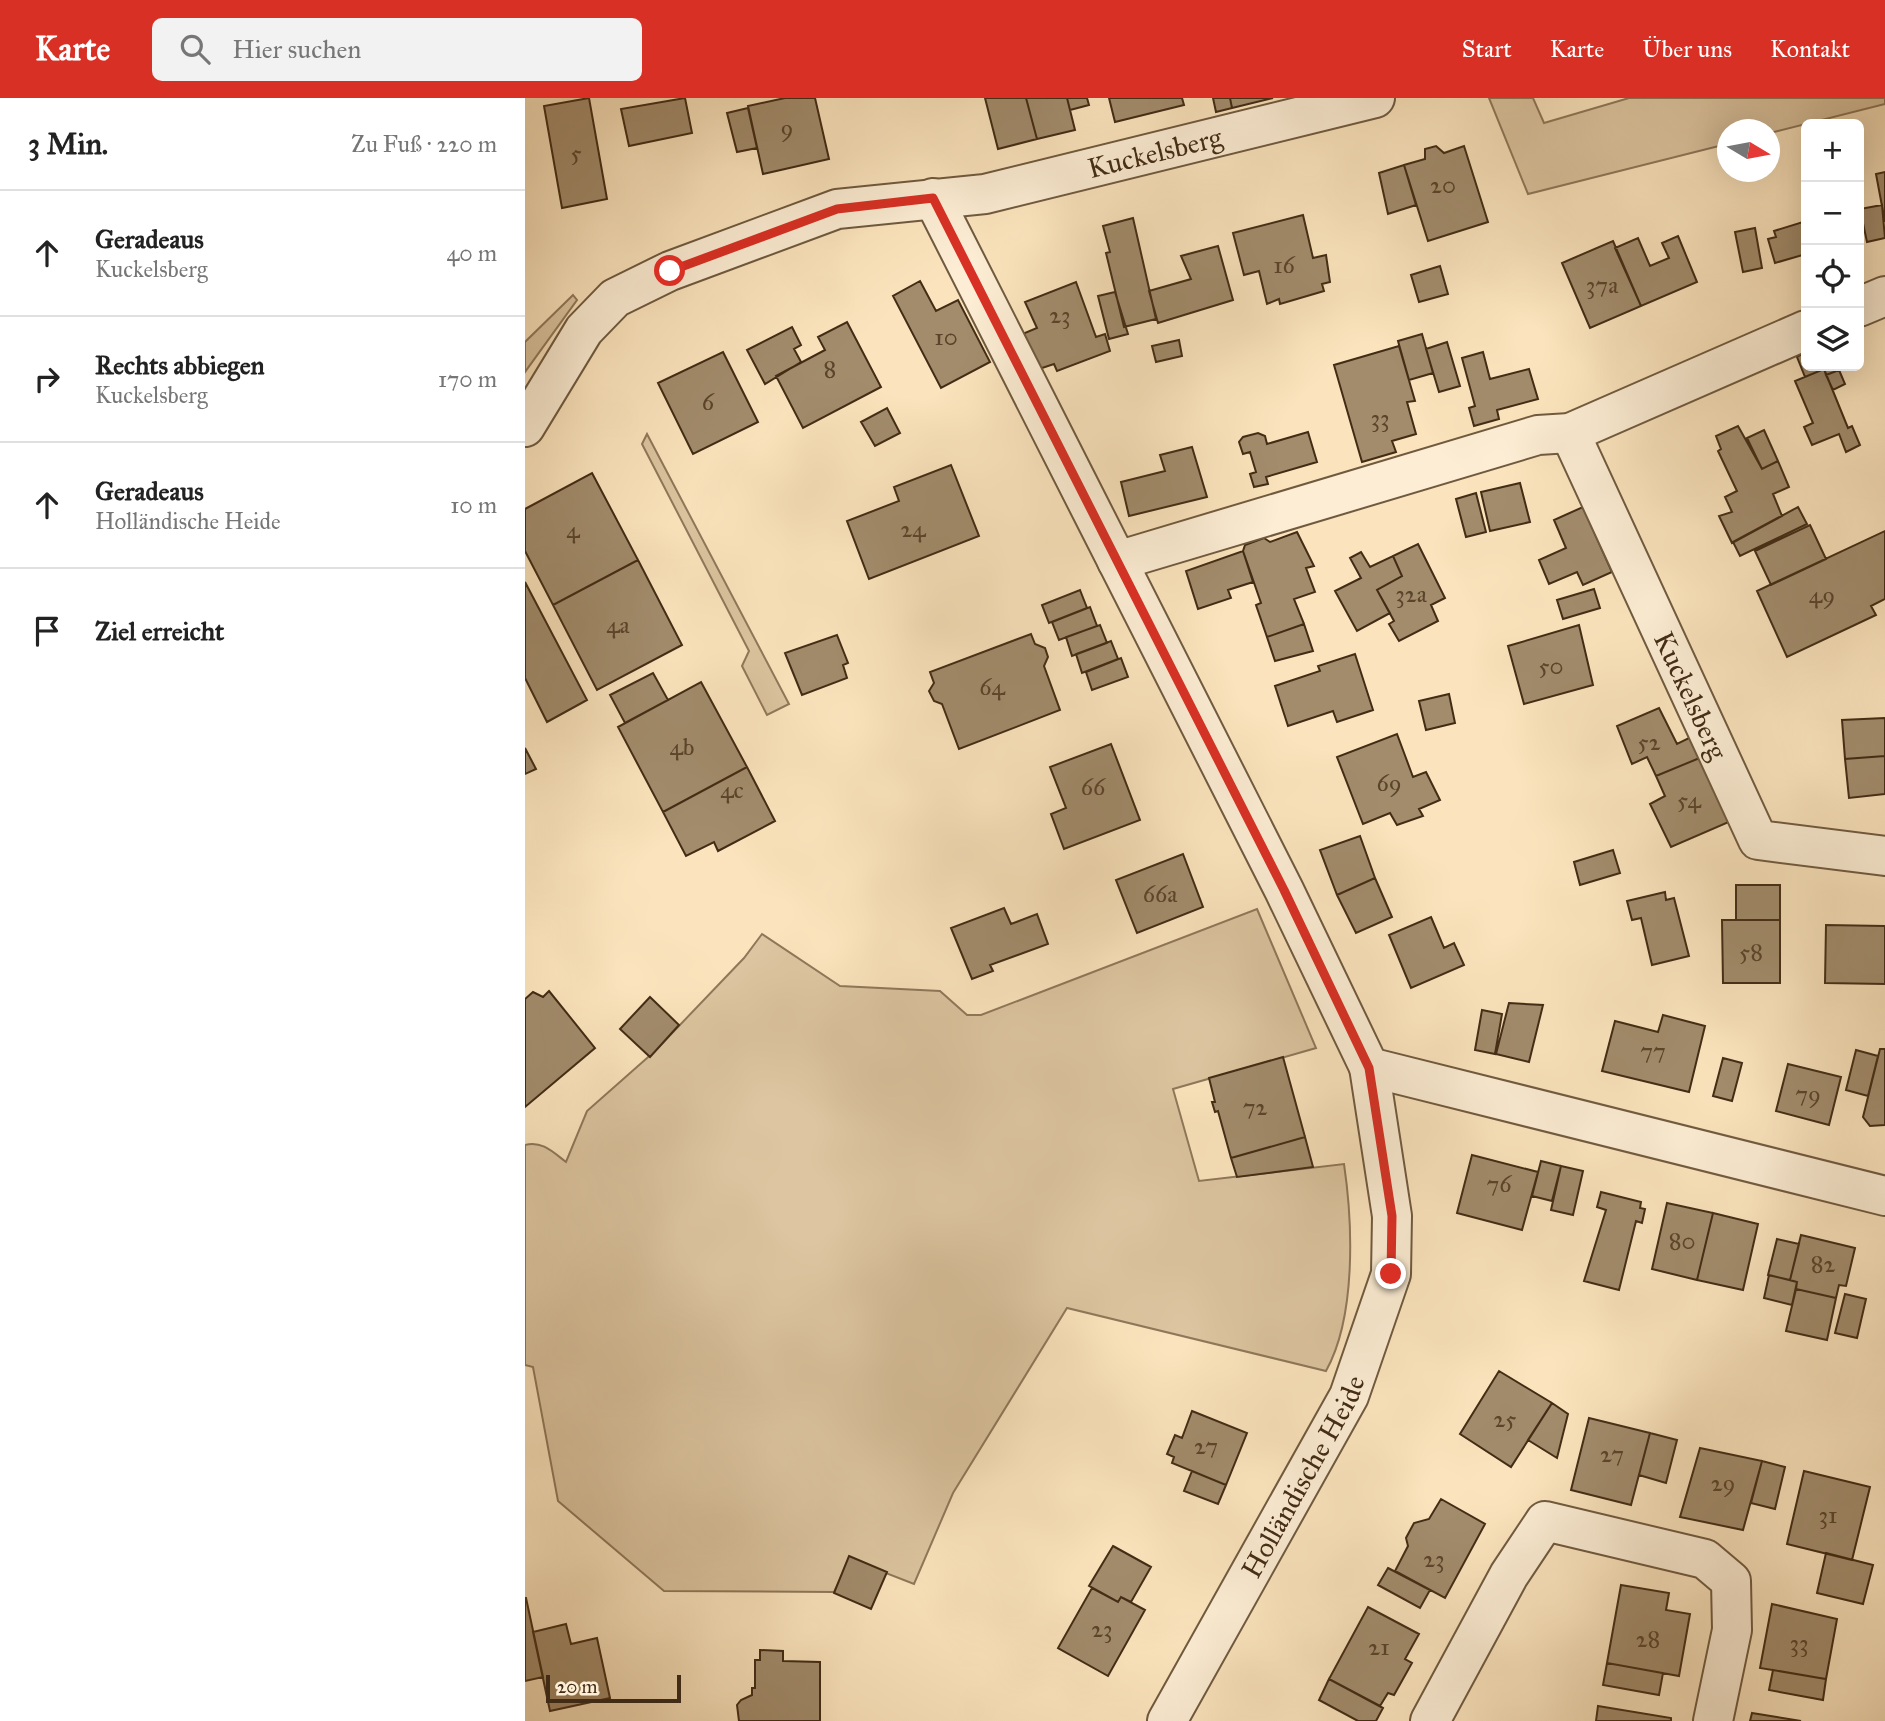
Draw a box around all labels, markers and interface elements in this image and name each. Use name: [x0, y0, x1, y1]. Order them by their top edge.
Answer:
search box: [152, 18, 642, 81]
text: Karte: [35, 29, 110, 69]
icon: search: [176, 30, 214, 68]
text: Hier suchen: [232, 33, 361, 65]
text: Start: [1462, 34, 1512, 64]
text: Karte: [1550, 34, 1604, 64]
text: Über uns: [1642, 34, 1732, 64]
text: Kontakt: [1770, 34, 1850, 64]
house number: 9: [781, 113, 793, 143]
street label: Kuckelsberg: [1084, 119, 1227, 186]
north arrow: [1717, 119, 1780, 182]
map controls: [1801, 119, 1864, 371]
button: +: [1801, 119, 1864, 182]
text: 3 Min.: [28, 126, 108, 162]
text: Zu Fuß · 220 m: [351, 130, 497, 158]
house number: 5: [570, 138, 582, 168]
house number: 20: [1430, 170, 1456, 200]
button: −: [1801, 182, 1864, 245]
text: Geradeaus: [95, 223, 204, 255]
icon: ahead: [28, 234, 66, 272]
text: 40 m: [447, 239, 497, 267]
button: locate: [1801, 245, 1864, 308]
house number: 16: [1273, 250, 1296, 280]
text: Kuckelsberg: [95, 255, 208, 283]
route start: [654, 255, 685, 286]
house number: 37a: [1586, 270, 1619, 300]
house number: 23: [1049, 300, 1071, 330]
button: layers: [1801, 308, 1864, 371]
house number: 10: [934, 322, 958, 352]
text: Rechts abbiegen: [95, 349, 265, 381]
house number: 8: [824, 354, 836, 384]
icon: right: [28, 360, 66, 398]
text: 170 m: [438, 365, 497, 393]
text: Kuckelsberg: [95, 381, 208, 409]
house number: 6: [702, 387, 715, 417]
house number: 33: [1370, 403, 1390, 433]
text: Geradeaus: [95, 475, 204, 507]
icon: ahead: [28, 486, 66, 524]
text: 10 m: [450, 491, 497, 519]
text: Holländische Heide: [95, 507, 281, 535]
house number: 24: [900, 514, 926, 544]
house number: 4: [566, 515, 580, 545]
house number: 32a: [1395, 579, 1428, 609]
house number: 49: [1809, 580, 1835, 610]
house number: 4a: [606, 610, 631, 640]
icon: arrive: [28, 612, 66, 650]
text: Ziel erreicht: [95, 615, 224, 647]
street label: Kuckelsberg: [1646, 626, 1736, 766]
house number: 50: [1538, 651, 1564, 681]
house number: 64: [979, 672, 1005, 702]
house number: 52: [1638, 727, 1661, 757]
house number: 4b: [669, 732, 695, 762]
house number: 69: [1376, 768, 1402, 798]
house number: 66: [1081, 772, 1106, 802]
house number: 4c: [720, 775, 744, 805]
house number: 54: [1677, 785, 1702, 815]
house number: 66a: [1143, 879, 1178, 909]
house number: 58: [1739, 937, 1763, 967]
house number: 77: [1640, 1036, 1666, 1066]
house number: 79: [1795, 1079, 1821, 1109]
house number: 72: [1243, 1092, 1267, 1122]
house number: 76: [1486, 1169, 1512, 1199]
house number: 80: [1669, 1226, 1695, 1256]
house number: 82: [1811, 1249, 1835, 1279]
route end: [1375, 1258, 1406, 1289]
street label: Holländische Heide: [1234, 1371, 1373, 1584]
house number: 25: [1494, 1404, 1516, 1434]
house number: 27: [1194, 1431, 1218, 1461]
house number: 27: [1600, 1439, 1624, 1469]
house number: 29: [1711, 1468, 1735, 1498]
house number: 31: [1818, 1500, 1838, 1530]
house number: 23: [1423, 1544, 1445, 1574]
house number: 23: [1091, 1614, 1113, 1644]
house number: 28: [1636, 1624, 1660, 1654]
house number: 33: [1789, 1628, 1809, 1658]
house number: 21: [1368, 1632, 1390, 1662]
scale bar: [546, 1672, 681, 1704]
text: 20 m: [557, 1675, 598, 1698]

